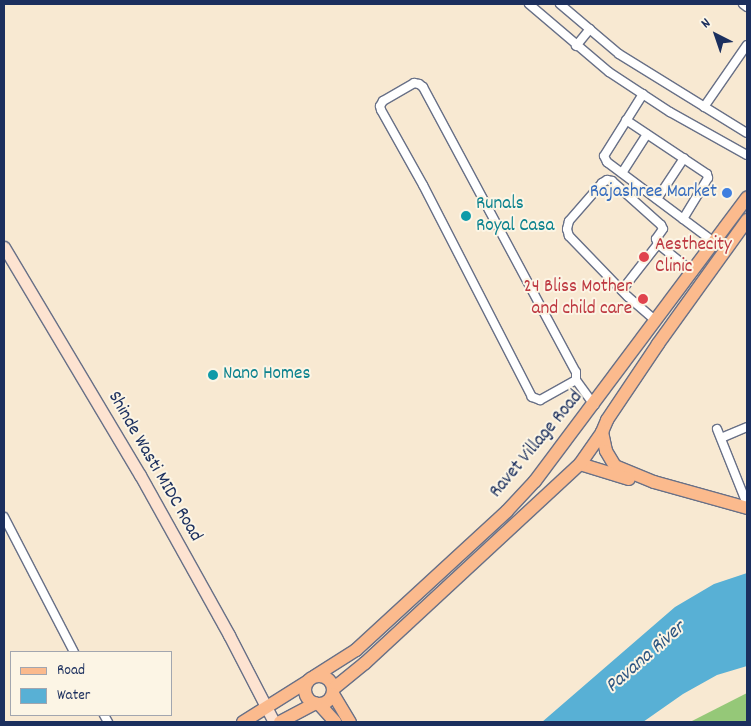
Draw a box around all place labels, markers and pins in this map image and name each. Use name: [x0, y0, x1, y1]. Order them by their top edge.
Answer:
place label: Rajashree Market: [590, 182, 717, 204]
marker: Rajashree Market: [721, 187, 733, 199]
place label: Runals Royal Casa: [476, 194, 554, 238]
marker: Runals Royal Casa: [460, 210, 472, 222]
place label: Aesthecity Clinic: [655, 235, 732, 279]
marker: Aesthecity Clinic: [637, 250, 651, 264]
place label: 24 Bliss Mother and child care: [523, 277, 632, 321]
marker: 24 Bliss Mother and child care: [636, 292, 650, 306]
place label: Nano Homes: [223, 364, 310, 386]
marker: Nano Homes: [207, 369, 219, 381]

